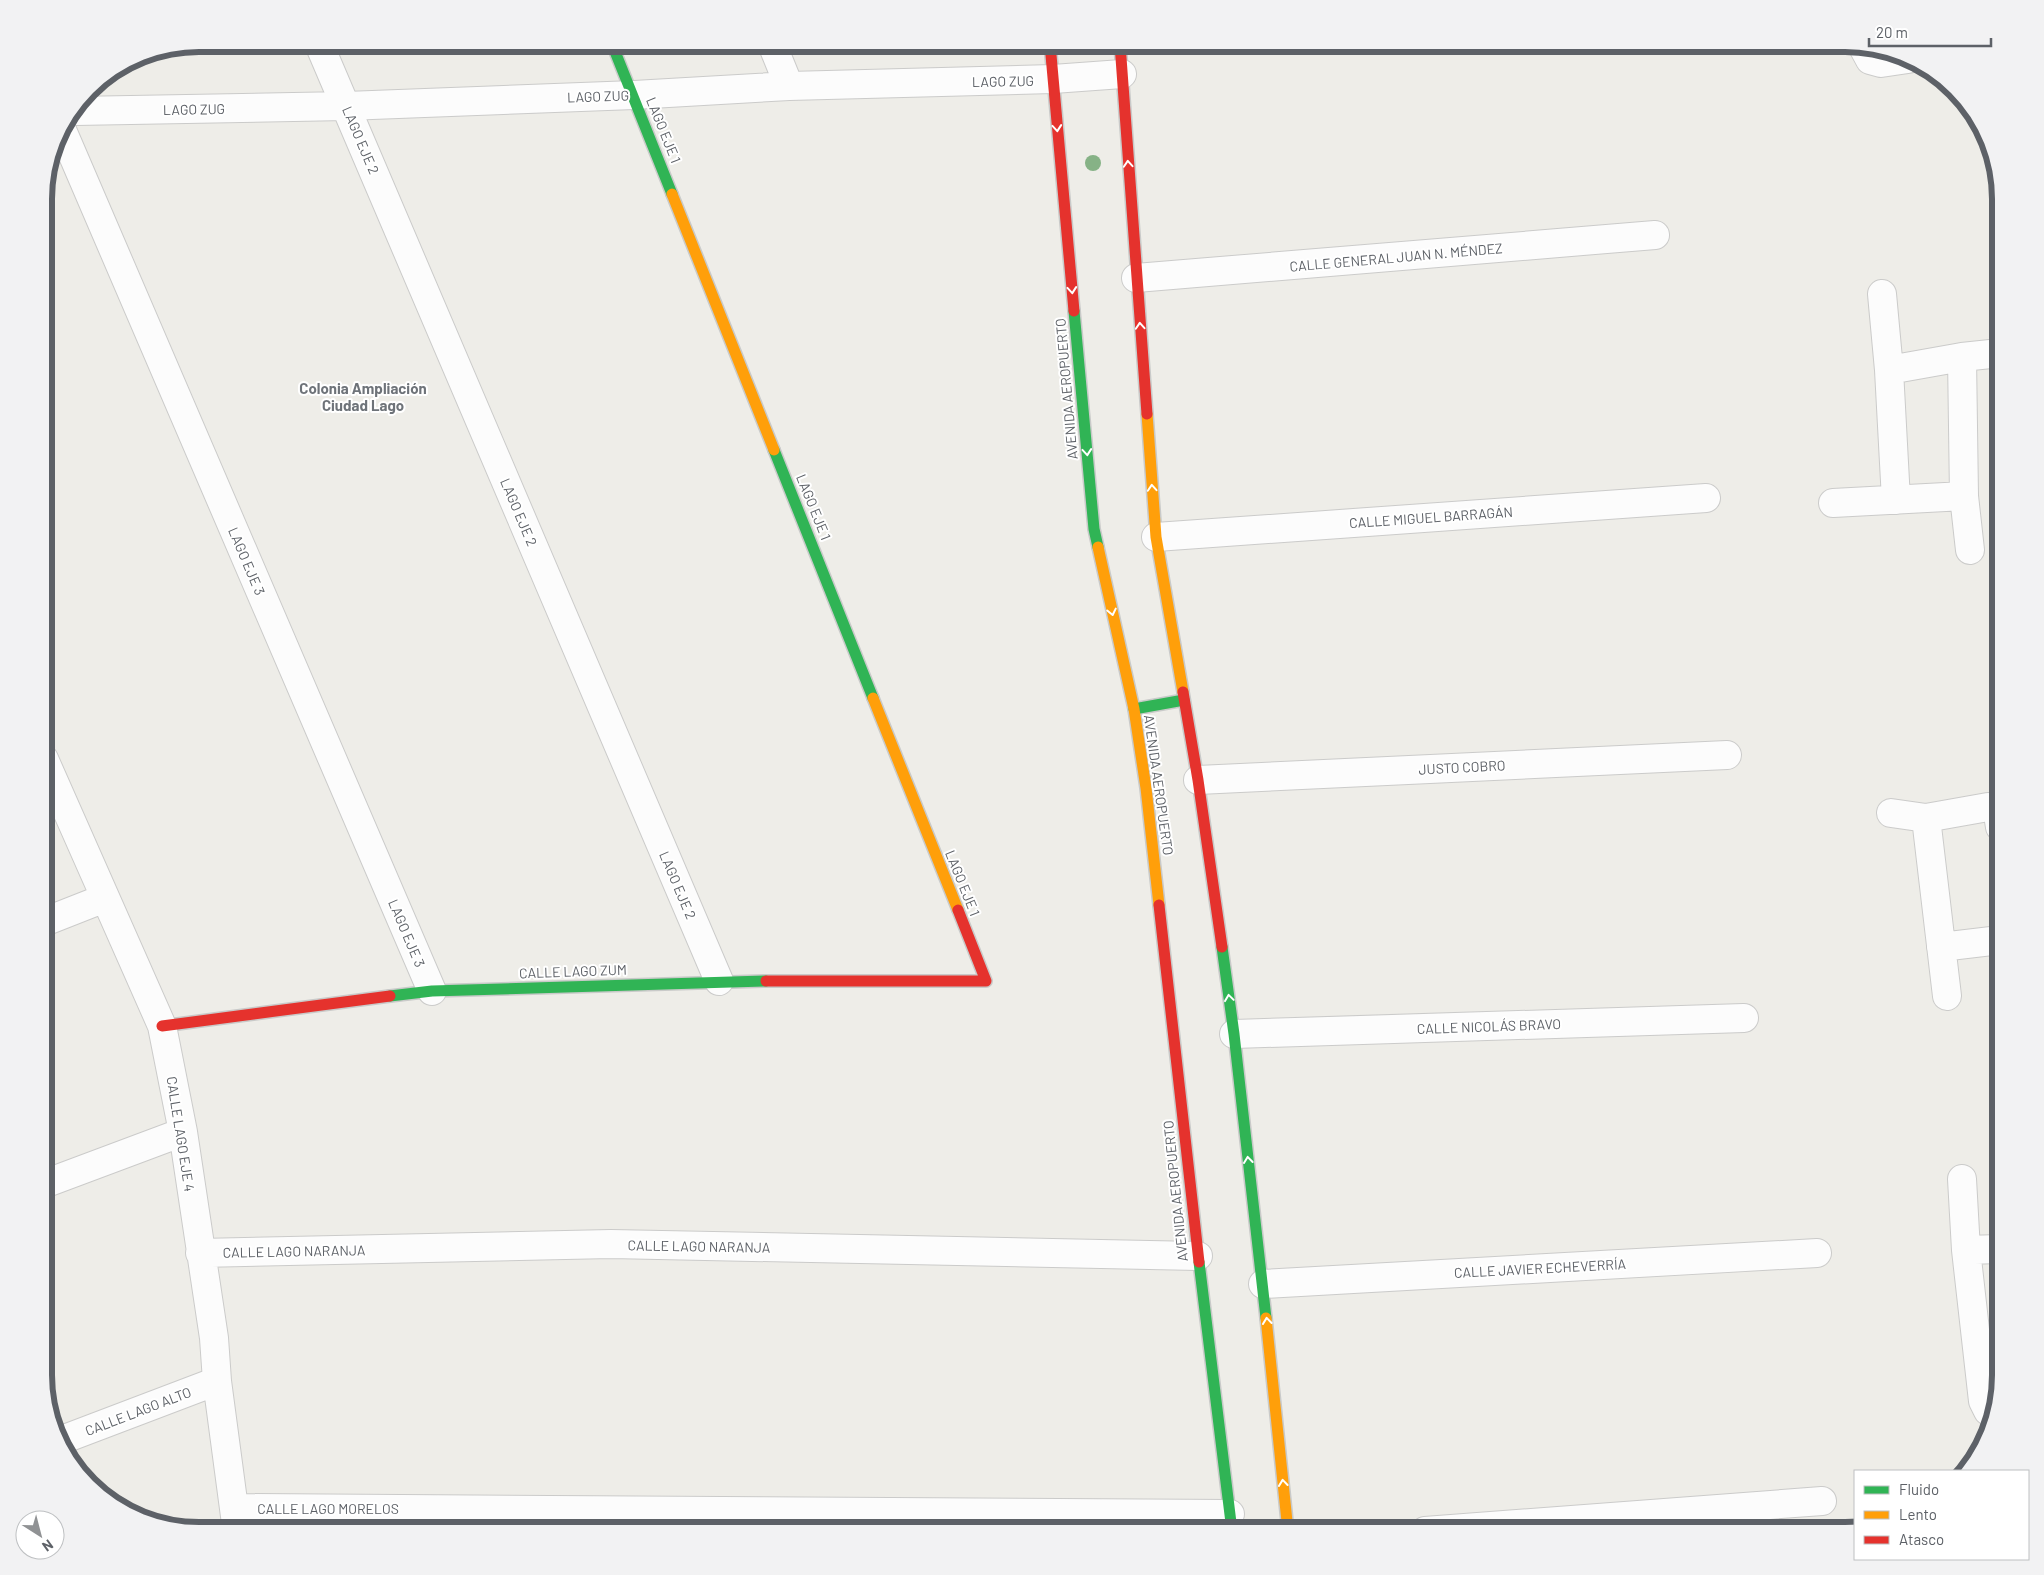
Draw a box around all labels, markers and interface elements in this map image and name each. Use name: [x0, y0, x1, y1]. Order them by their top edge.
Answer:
scale bar: [1869, 15, 1992, 47]
text: 20 m: [1876, 23, 1908, 41]
street label: LAGO ZUG: [972, 72, 1034, 90]
street label: LAGO ZUG: [567, 86, 629, 106]
street label: LAGO EJE 1: [643, 95, 685, 165]
street label: LAGO ZUG: [163, 100, 225, 118]
street label: LAGO EJE 2: [339, 103, 383, 177]
one-way arrow: [1051, 124, 1062, 132]
one-way arrow: [1123, 160, 1134, 168]
street label: CALLE GENERAL JUAN N. MÉNDEZ: [1289, 239, 1503, 275]
one-way arrow: [1066, 286, 1077, 294]
street label: AVENIDA AEROPUERTO: [1051, 318, 1081, 460]
one-way arrow: [1134, 322, 1145, 330]
district label: Colonia Ampliación Ciudad Lago: [299, 379, 427, 414]
one-way arrow: [1081, 448, 1092, 456]
street label: LAGO EJE 1: [793, 472, 835, 542]
street label: LAGO EJE 2: [497, 475, 541, 549]
one-way arrow: [1147, 484, 1158, 492]
street label: CALLE MIGUEL BARRAGÁN: [1349, 503, 1513, 531]
street label: LAGO EJE 3: [225, 525, 269, 597]
one-way arrow: [1106, 607, 1117, 616]
street label: AVENIDA AEROPUERTO: [1141, 714, 1177, 856]
street label: JUSTO COBRO: [1418, 756, 1506, 778]
street label: LAGO EJE 2: [656, 848, 700, 922]
street label: LAGO EJE 1: [942, 848, 984, 918]
street label: LAGO EJE 3: [385, 897, 429, 969]
street label: CALLE LAGO ZUM: [519, 961, 627, 981]
one-way arrow: [1224, 994, 1235, 1002]
street label: CALLE NICOLÁS BRAVO: [1417, 1015, 1561, 1037]
street label: CALLE LAGO EJE 4: [163, 1075, 199, 1193]
street label: AVENIDA AEROPUERTO: [1159, 1120, 1191, 1262]
one-way arrow: [1243, 1155, 1254, 1163]
street label: CALLE LAGO NARANJA: [628, 1236, 771, 1256]
street label: CALLE LAGO NARANJA: [223, 1241, 366, 1261]
street label: CALLE JAVIER ECHEVERRÍA: [1454, 1255, 1627, 1281]
one-way arrow: [1261, 1317, 1272, 1325]
street label: CALLE LAGO ALTO: [83, 1383, 193, 1439]
legend: [1854, 1470, 2029, 1560]
one-way arrow: [1278, 1478, 1289, 1486]
text: Fluido: [1899, 1480, 1939, 1498]
street label: CALLE LAGO MORELOS: [257, 1500, 399, 1517]
text: Lento: [1899, 1505, 1937, 1523]
north arrow: [15, 1510, 65, 1560]
text: Atasco: [1899, 1530, 1944, 1548]
text: N: [39, 1536, 57, 1556]

